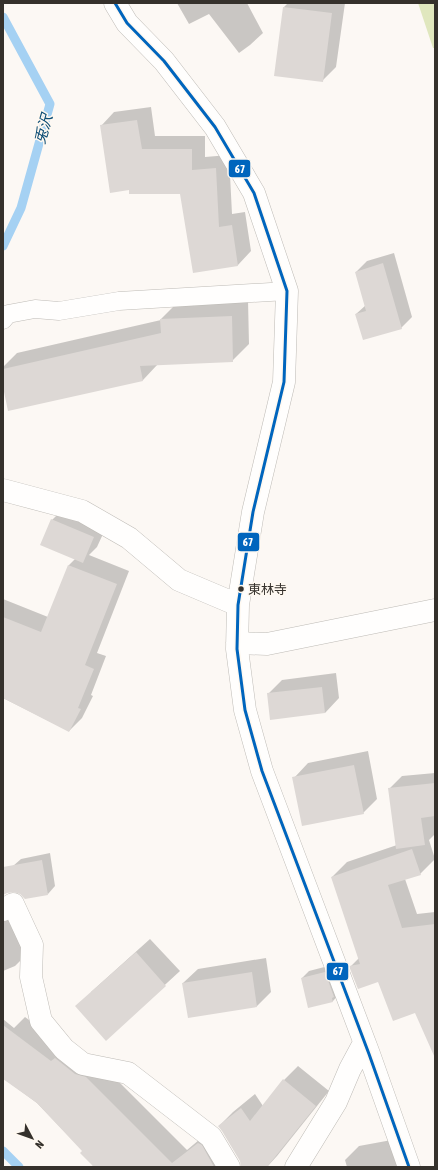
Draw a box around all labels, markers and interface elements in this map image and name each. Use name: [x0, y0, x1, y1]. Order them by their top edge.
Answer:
water label: 兎沢: [31, 110, 56, 146]
line badge: 67: [228, 159, 251, 178]
text: 67: [235, 163, 245, 175]
line badge: 67: [237, 532, 260, 552]
text: 67: [243, 536, 253, 548]
place label: 東林寺: [248, 582, 287, 597]
marker: 東林寺: [236, 584, 246, 594]
line badge: 67: [326, 962, 349, 981]
text: 67: [333, 965, 343, 977]
north arrow: [12, 1118, 52, 1158]
text: N: [33, 1138, 46, 1151]

